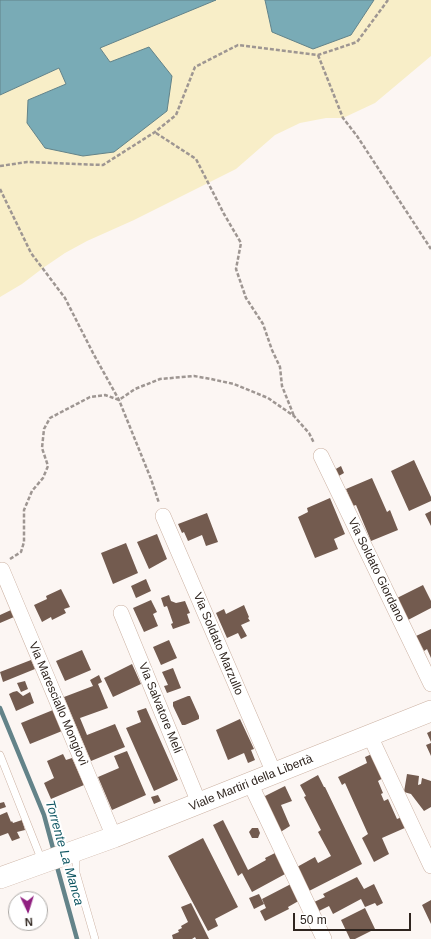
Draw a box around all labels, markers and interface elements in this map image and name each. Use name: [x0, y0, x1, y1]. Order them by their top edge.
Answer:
street label: Via Soldato Giordano: [345, 516, 407, 624]
street label: Via Soldato Marzullo: [190, 591, 246, 697]
street label: Via Maresciallo Mongiovì: [25, 640, 91, 768]
street label: Via Salvatore Meli: [135, 661, 185, 755]
street label: Viale Martiri della Libertà: [187, 752, 315, 814]
water label: Torrente La Manca: [42, 799, 86, 907]
north arrow: [8, 891, 48, 931]
scale bar: [295, 905, 413, 931]
text: 50 m: [300, 913, 327, 927]
text: N: [24, 916, 33, 928]

